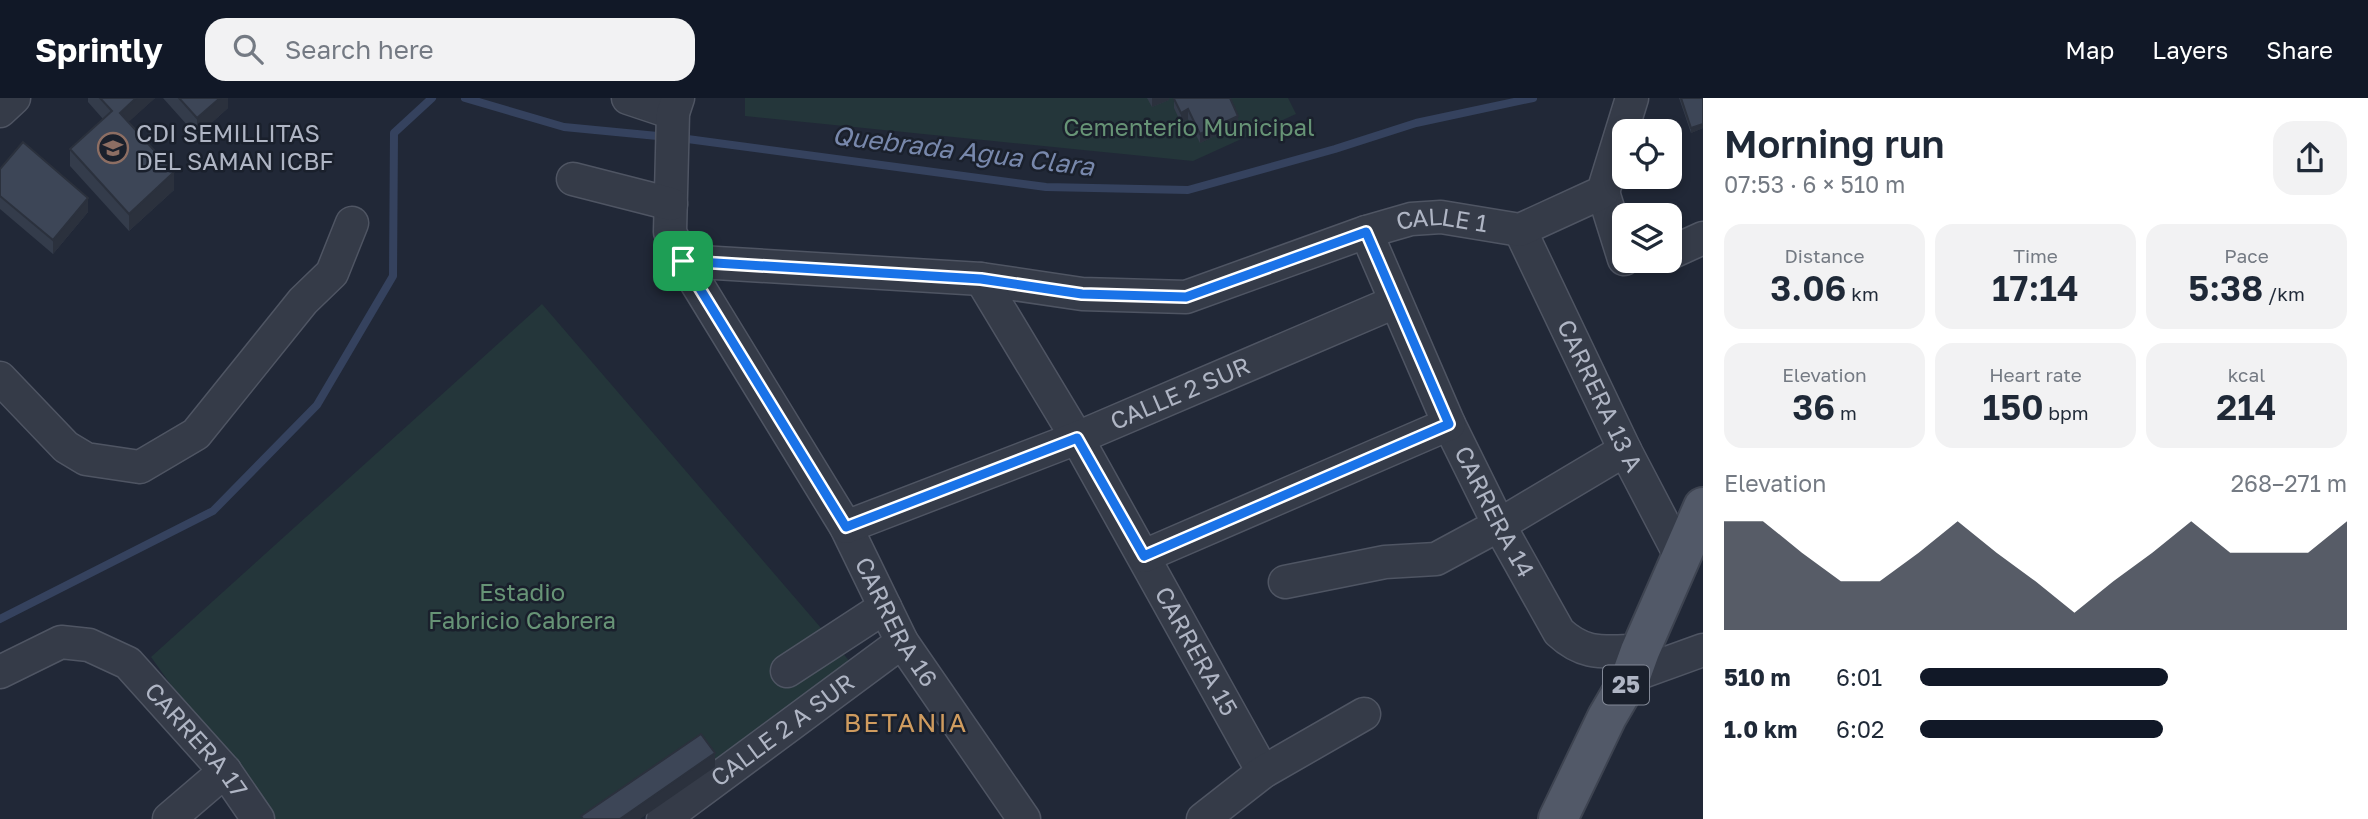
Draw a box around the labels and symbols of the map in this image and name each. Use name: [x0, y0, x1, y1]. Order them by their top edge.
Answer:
park label: Cementerio Municipal: [1063, 112, 1315, 141]
place label: CDI SEMILLITAS DEL SAMAN ICBF: [136, 118, 334, 175]
water label: Quebrada Agua Clara: [831, 119, 1097, 182]
school or university icon: CDI SEMILLITAS DEL SAMAN ICBF: [96, 131, 130, 165]
street label: CALLE 1: [1392, 201, 1490, 237]
pin: [653, 231, 713, 291]
street label: CARRERA 13 A: [1552, 315, 1650, 476]
street label: CALLE 2 SUR: [1106, 350, 1254, 435]
street label: CARRERA 14: [1449, 441, 1541, 582]
street label: CARRERA 16: [850, 552, 944, 692]
park label: Estadio Fabricio Cabrera: [428, 577, 616, 634]
street label: CARRERA 15: [1150, 581, 1245, 720]
road number: 25: [1603, 666, 1649, 705]
street label: CALLE 2 A SUR: [704, 667, 859, 792]
street label: CARRERA 17: [140, 676, 254, 802]
district label: BETANIA: [844, 707, 968, 738]

